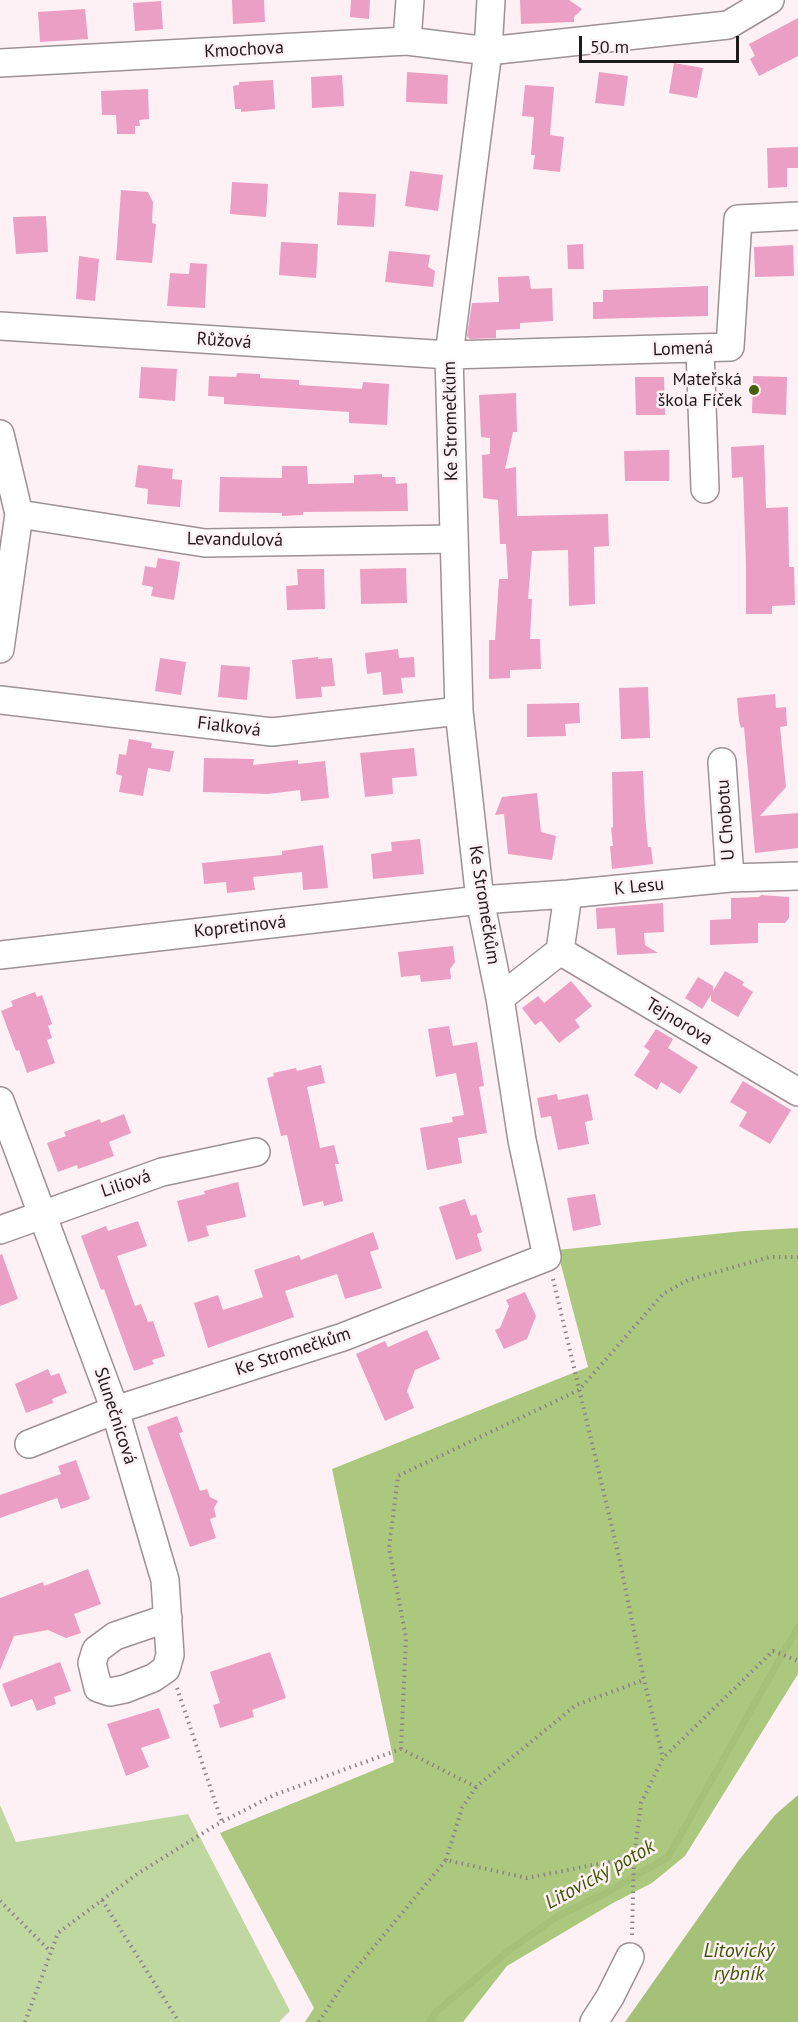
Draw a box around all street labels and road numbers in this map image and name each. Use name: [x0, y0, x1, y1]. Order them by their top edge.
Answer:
street label: Kmochova: [204, 37, 284, 63]
street label: Růžová: [196, 328, 252, 354]
street label: Lomená: [652, 337, 714, 361]
street label: Ke Stromečkům: [439, 361, 463, 481]
street label: Levandulová: [187, 528, 283, 552]
street label: Fialková: [196, 712, 262, 742]
street label: U Chobotu: [712, 779, 740, 861]
street label: Ke Stromečkům: [464, 844, 504, 966]
street label: K Lesu: [613, 874, 665, 900]
street label: Kopretinová: [193, 911, 287, 943]
street label: Tejnorova: [642, 994, 716, 1050]
street label: Liliová: [98, 1165, 154, 1203]
street label: Ke Stromečkům: [233, 1323, 353, 1381]
street label: Slunečnicová: [89, 1365, 141, 1467]

